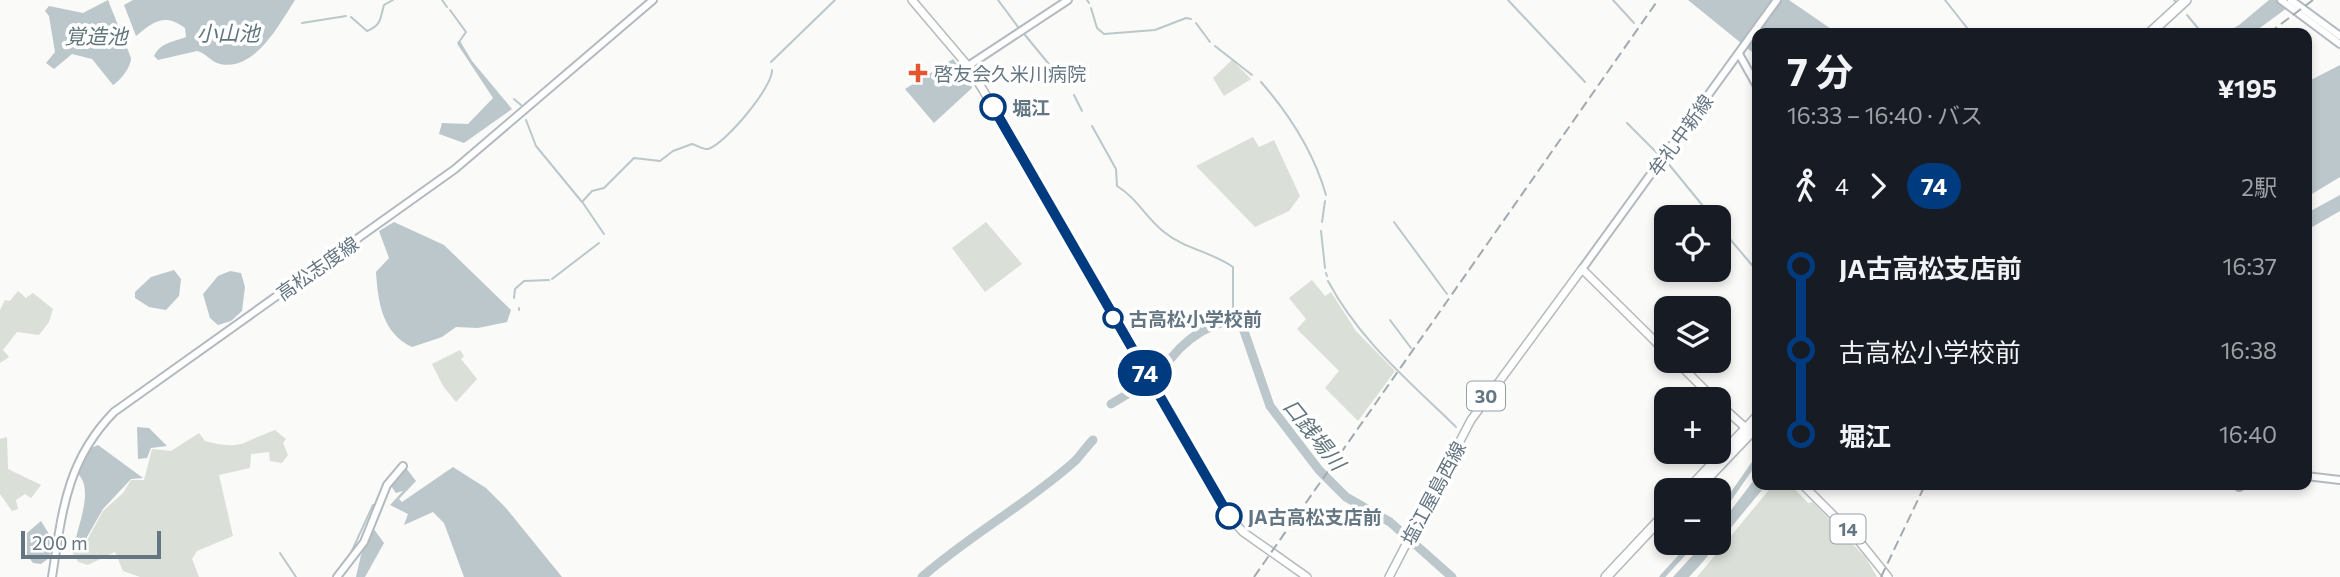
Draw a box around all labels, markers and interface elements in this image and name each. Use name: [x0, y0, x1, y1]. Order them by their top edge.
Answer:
water label: 小山池: [197, 20, 261, 45]
water label: 覚造池: [65, 23, 129, 48]
text: 7 分: [1787, 47, 1853, 94]
place label: 啓友会久米川病院: [934, 62, 1086, 85]
marker: 啓友会久米川病院: [908, 63, 928, 83]
text: ¥195: [2217, 72, 2277, 103]
street label: 牟礼中新線: [1643, 90, 1717, 180]
marker: 堀江: [980, 94, 1006, 120]
place label: 堀江: [1012, 96, 1050, 119]
text: 16:33 – 16:40 · バス: [1787, 101, 1983, 129]
icon: walk: [1787, 167, 1825, 205]
icon: forward: [1859, 167, 1897, 205]
text: 74: [1921, 171, 1947, 200]
text: 4: [1835, 172, 1849, 200]
text: 2駅: [2241, 173, 2277, 201]
map controls: [1654, 205, 1731, 555]
button: locate: [1654, 205, 1731, 282]
street label: 高松志度線: [271, 231, 363, 305]
text: JA古高松支店前: [1839, 252, 2022, 283]
text: 16:37: [2223, 252, 2277, 280]
button: layers: [1654, 296, 1731, 373]
place label: 古高松小学校前: [1129, 307, 1262, 330]
marker: 古高松小学校前: [1103, 308, 1123, 328]
text: 古高松小学校前: [1839, 336, 2021, 367]
text: 16:38: [2221, 336, 2277, 364]
line badge: 74: [1114, 350, 1176, 396]
text: 74: [1132, 358, 1158, 387]
road number: 30: [1467, 382, 1505, 410]
button: +: [1654, 387, 1731, 464]
water label: 口銭場川: [1279, 393, 1352, 476]
text: 堀江: [1839, 420, 1891, 451]
text: 16:40: [2219, 420, 2277, 448]
street label: 塩江屋島西線: [1396, 437, 1470, 549]
button: −: [1654, 478, 1731, 555]
marker: JA古高松支店前: [1216, 503, 1242, 529]
place label: JA古高松支店前: [1248, 505, 1382, 528]
road number: 14: [1830, 514, 1866, 544]
scale bar: [21, 528, 161, 560]
text: 200 m: [32, 531, 88, 554]

